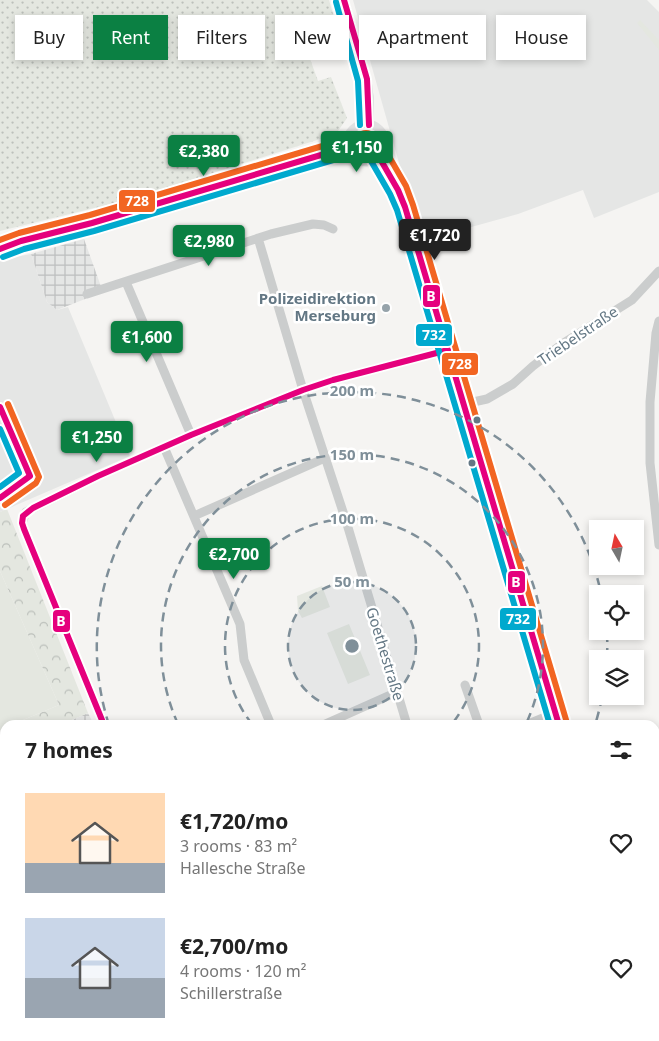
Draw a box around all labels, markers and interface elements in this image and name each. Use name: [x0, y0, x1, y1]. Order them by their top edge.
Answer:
chip: Buy: [15, 15, 83, 60]
chip: Rent: [93, 15, 168, 60]
chip: Filters: [178, 15, 265, 60]
chip: New: [275, 15, 349, 60]
chip: Apartment: [359, 15, 486, 60]
chip: House: [496, 15, 586, 60]
pin: €1,150: [316, 130, 398, 173]
pin: €2,380: [163, 134, 245, 177]
text: €1,150: [332, 136, 382, 158]
text: €2,380: [179, 140, 229, 162]
line badge: 728: [118, 189, 156, 213]
text: 728: [125, 191, 149, 210]
pin: €1,720: [394, 218, 476, 261]
pin: €2,980: [168, 224, 250, 267]
text: €1,720: [410, 224, 460, 246]
text: €2,980: [184, 230, 234, 252]
line badge: B: [422, 284, 441, 308]
text: B: [426, 286, 436, 305]
place label: Polizeidirektion Merseburg: [259, 288, 376, 325]
street label: Triebelstraße: [533, 301, 621, 369]
marker: Polizeidirektion Merseburg: [380, 302, 392, 314]
pin: €1,600: [106, 320, 188, 363]
line badge: 732: [415, 323, 453, 347]
text: 732: [422, 325, 446, 344]
text: €1,600: [122, 326, 172, 348]
line badge: 728: [441, 352, 479, 376]
text: 728: [448, 354, 472, 373]
text: 200 m: [330, 380, 374, 400]
unlabelled marker: [472, 415, 482, 425]
pin: €1,250: [56, 420, 138, 463]
text: €1,250: [72, 426, 122, 448]
text: 150 m: [330, 444, 374, 464]
unlabelled marker: [467, 458, 477, 468]
text: 100 m: [330, 508, 374, 528]
north arrow: [589, 520, 644, 575]
map controls: [589, 520, 644, 705]
pin: €2,700: [193, 538, 275, 580]
text: €2,700: [209, 543, 259, 565]
line badge: B: [507, 570, 526, 594]
text: 50 m: [334, 571, 370, 591]
text: B: [511, 572, 521, 591]
button: locate: [589, 585, 644, 640]
street label: Goethestraße: [362, 605, 410, 703]
line badge: 732: [499, 607, 537, 631]
line badge: B: [52, 609, 71, 633]
text: 732: [506, 609, 530, 628]
text: B: [56, 611, 66, 630]
centre of rings: [343, 637, 361, 655]
button: layers: [589, 650, 644, 705]
text: 7 homes: [25, 736, 113, 764]
icon: filters: [607, 736, 635, 764]
text: €1,720/mo: [180, 807, 288, 835]
icon: home: [65, 813, 125, 873]
icon: heart: [607, 829, 635, 857]
text: 3 rooms · 83 m²: [180, 835, 297, 857]
text: Hallesche Straße: [180, 857, 305, 879]
text: €2,700/mo: [180, 932, 288, 960]
icon: home: [65, 938, 125, 998]
icon: heart: [607, 954, 635, 982]
text: 4 rooms · 120 m²: [180, 960, 306, 982]
text: Schillerstraße: [180, 982, 282, 1004]

